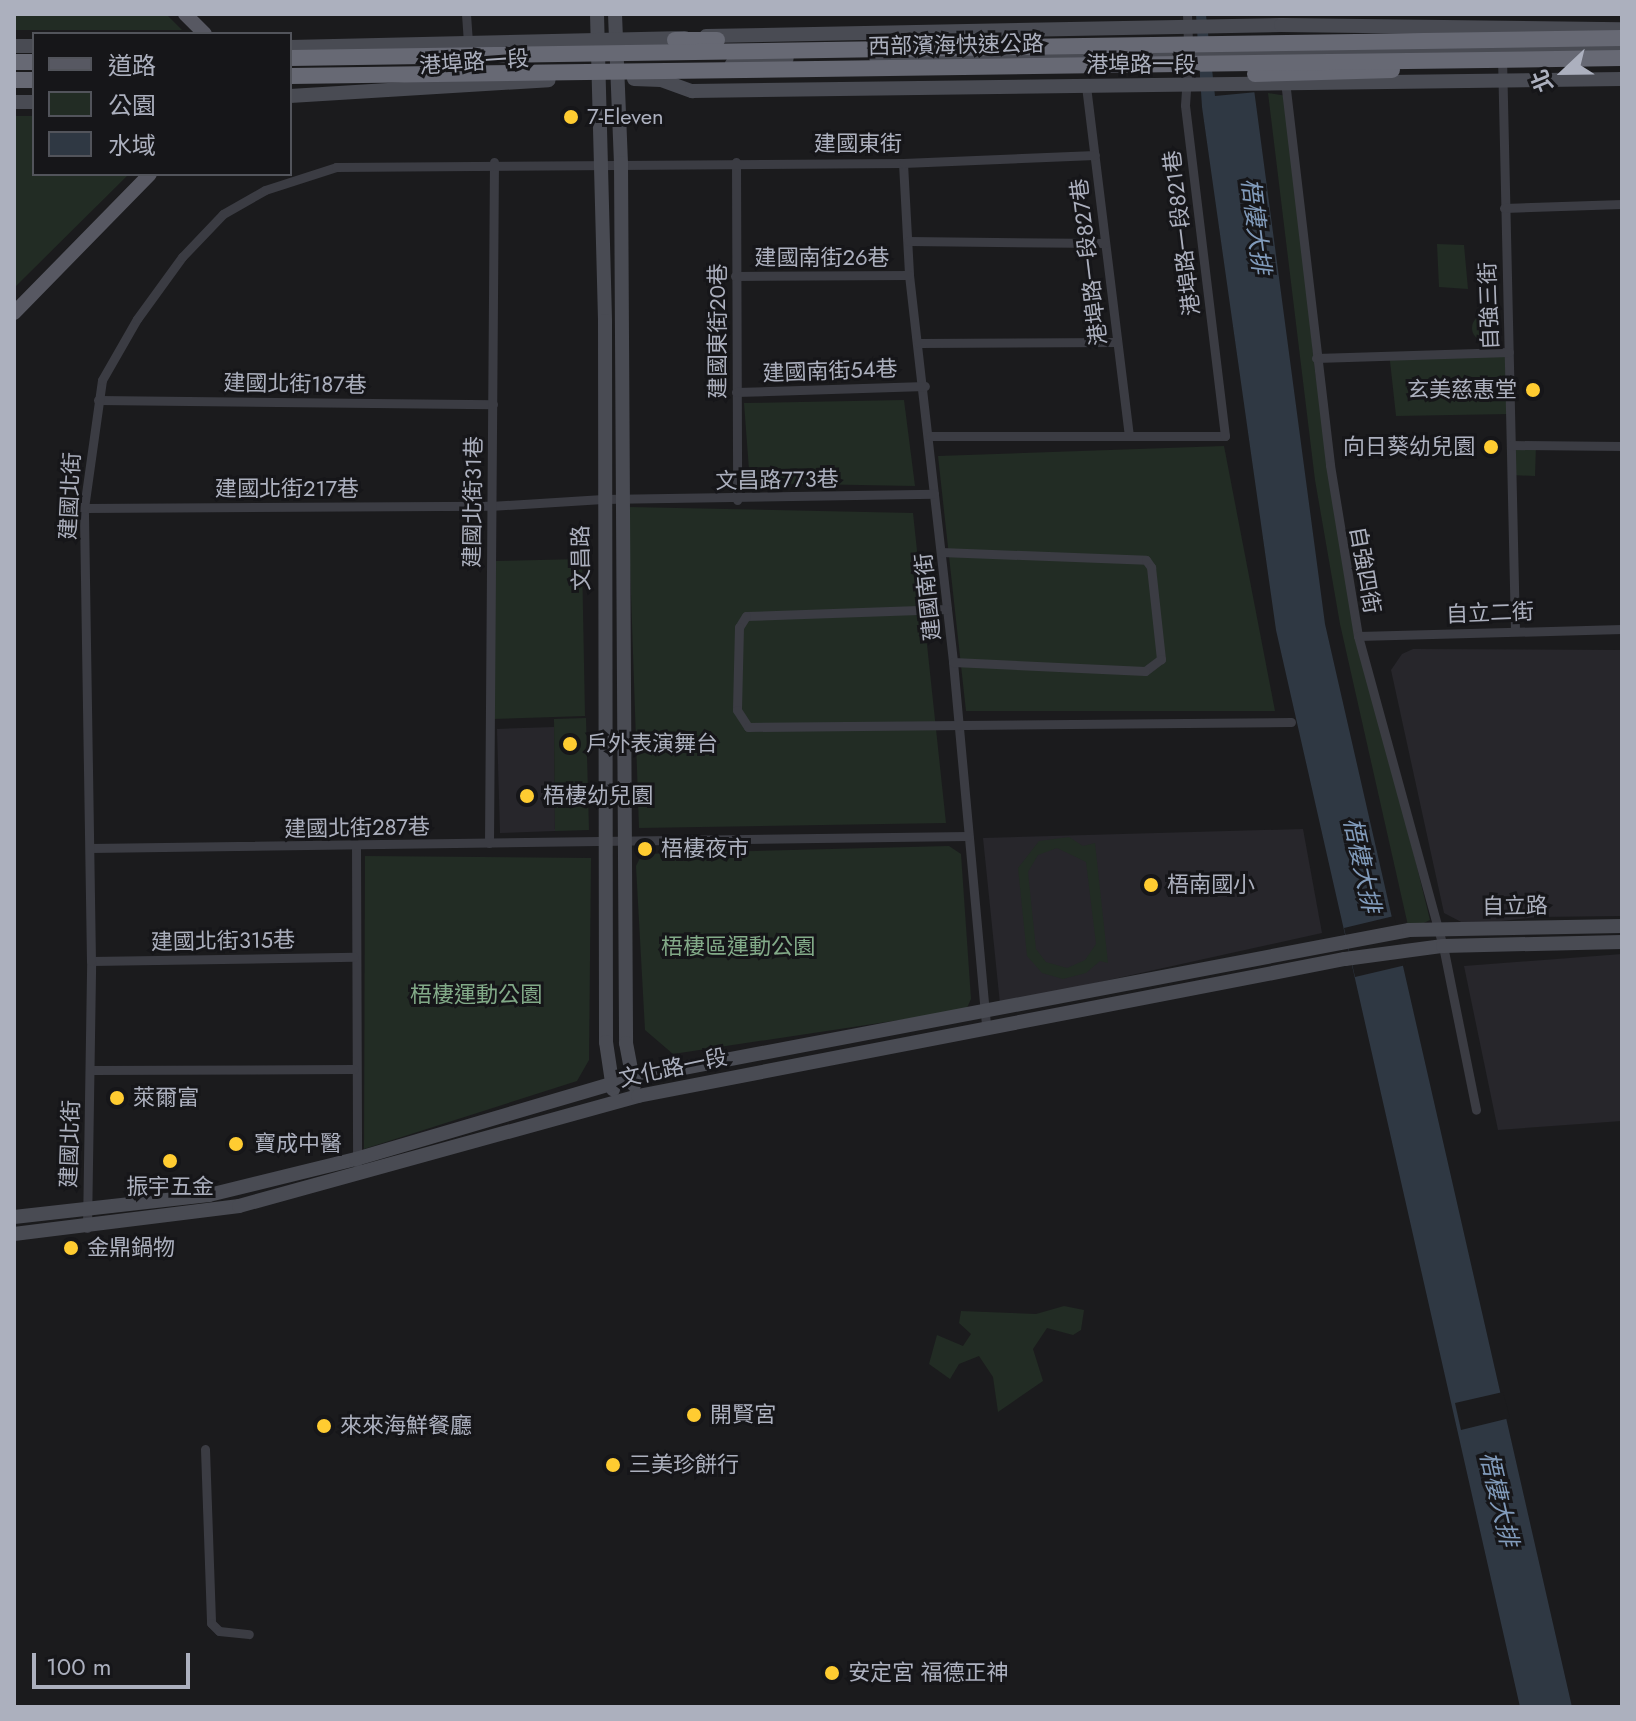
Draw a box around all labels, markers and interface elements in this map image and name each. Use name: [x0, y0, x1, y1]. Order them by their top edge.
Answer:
street label: 西部濱海快速公路: [868, 30, 1044, 60]
legend: [32, 32, 292, 176]
north arrow: [1524, 32, 1604, 112]
street label: 港埠路一段: [418, 45, 530, 79]
text: 道路: [108, 48, 156, 83]
street label: 港埠路一段: [1086, 52, 1196, 78]
text: 北: [1523, 65, 1561, 97]
text: 公園: [108, 88, 156, 123]
place label: 7-Eleven: [587, 104, 664, 130]
marker: 7-Eleven: [562, 108, 580, 126]
text: 水域: [108, 128, 156, 163]
street label: 建國東街: [814, 131, 902, 157]
street label: 港埠路一段821巷: [1159, 149, 1205, 317]
street label: 港埠路一段827巷: [1066, 177, 1112, 347]
water label: 梧棲大排: [1236, 177, 1276, 275]
street label: 建國南街26巷: [754, 245, 890, 271]
street label: 自強三街: [1474, 262, 1504, 350]
street label: 建國東街20巷: [705, 263, 731, 399]
street label: 建國南街54巷: [762, 355, 898, 387]
street label: 建國北街187巷: [223, 370, 367, 398]
place label: 玄美慈惠堂: [1407, 377, 1517, 403]
marker: 玄美慈惠堂: [1524, 381, 1542, 399]
place label: 向日葵幼兒園: [1343, 434, 1475, 460]
street label: 建國北街31巷: [459, 436, 487, 568]
marker: 向日葵幼兒園: [1482, 438, 1500, 456]
street label: 建國北街: [55, 451, 85, 541]
street label: 文昌路773巷: [715, 466, 839, 494]
street label: 建國北街217巷: [215, 476, 359, 502]
street label: 自強四街: [1344, 524, 1386, 616]
street label: 文昌路: [567, 525, 595, 591]
street label: 建國南街: [910, 552, 946, 642]
street label: 自立二街: [1446, 598, 1534, 628]
place label: 戶外表演舞台: [586, 731, 718, 757]
marker: 戶外表演舞台: [561, 735, 579, 753]
place label: 梧棲幼兒園: [543, 783, 653, 809]
marker: 梧棲幼兒園: [518, 787, 536, 805]
street label: 建國北街287巷: [284, 814, 430, 842]
water label: 梧棲大排: [1338, 815, 1386, 915]
place label: 梧棲夜市: [661, 836, 749, 862]
marker: 梧棲夜市: [636, 840, 654, 858]
place label: 梧南國小: [1167, 872, 1255, 898]
marker: 梧南國小: [1142, 876, 1160, 894]
street label: 自立路: [1482, 892, 1548, 920]
street label: 建國北街315巷: [151, 927, 295, 955]
park label: 梧棲區運動公園: [661, 934, 815, 960]
park label: 梧棲運動公園: [410, 982, 542, 1008]
street label: 文化路一段: [616, 1044, 730, 1092]
place label: 萊爾富: [133, 1085, 199, 1111]
marker: 萊爾富: [108, 1089, 126, 1107]
street label: 建國北街: [55, 1100, 85, 1188]
place label: 寶成中醫: [254, 1131, 342, 1157]
marker: 寶成中醫: [225, 1133, 247, 1155]
marker: 振宇五金: [161, 1152, 179, 1170]
place label: 振宇五金: [126, 1174, 214, 1200]
place label: 金鼎鍋物: [87, 1235, 175, 1261]
marker: 金鼎鍋物: [62, 1239, 80, 1257]
place label: 開賢宮: [710, 1402, 776, 1428]
marker: 開賢宮: [685, 1406, 703, 1424]
place label: 來來海鮮餐廳: [340, 1413, 472, 1439]
marker: 來來海鮮餐廳: [315, 1417, 333, 1435]
water label: 梧棲大排: [1474, 1449, 1524, 1549]
place label: 三美珍餅行: [629, 1452, 739, 1478]
marker: 三美珍餅行: [604, 1456, 622, 1474]
scale bar: [36, 1637, 194, 1687]
text: 100 m: [46, 1649, 112, 1684]
place label: 安定宮 福德正神: [848, 1660, 1009, 1686]
marker: 安定宮 福德正神: [823, 1664, 841, 1682]

